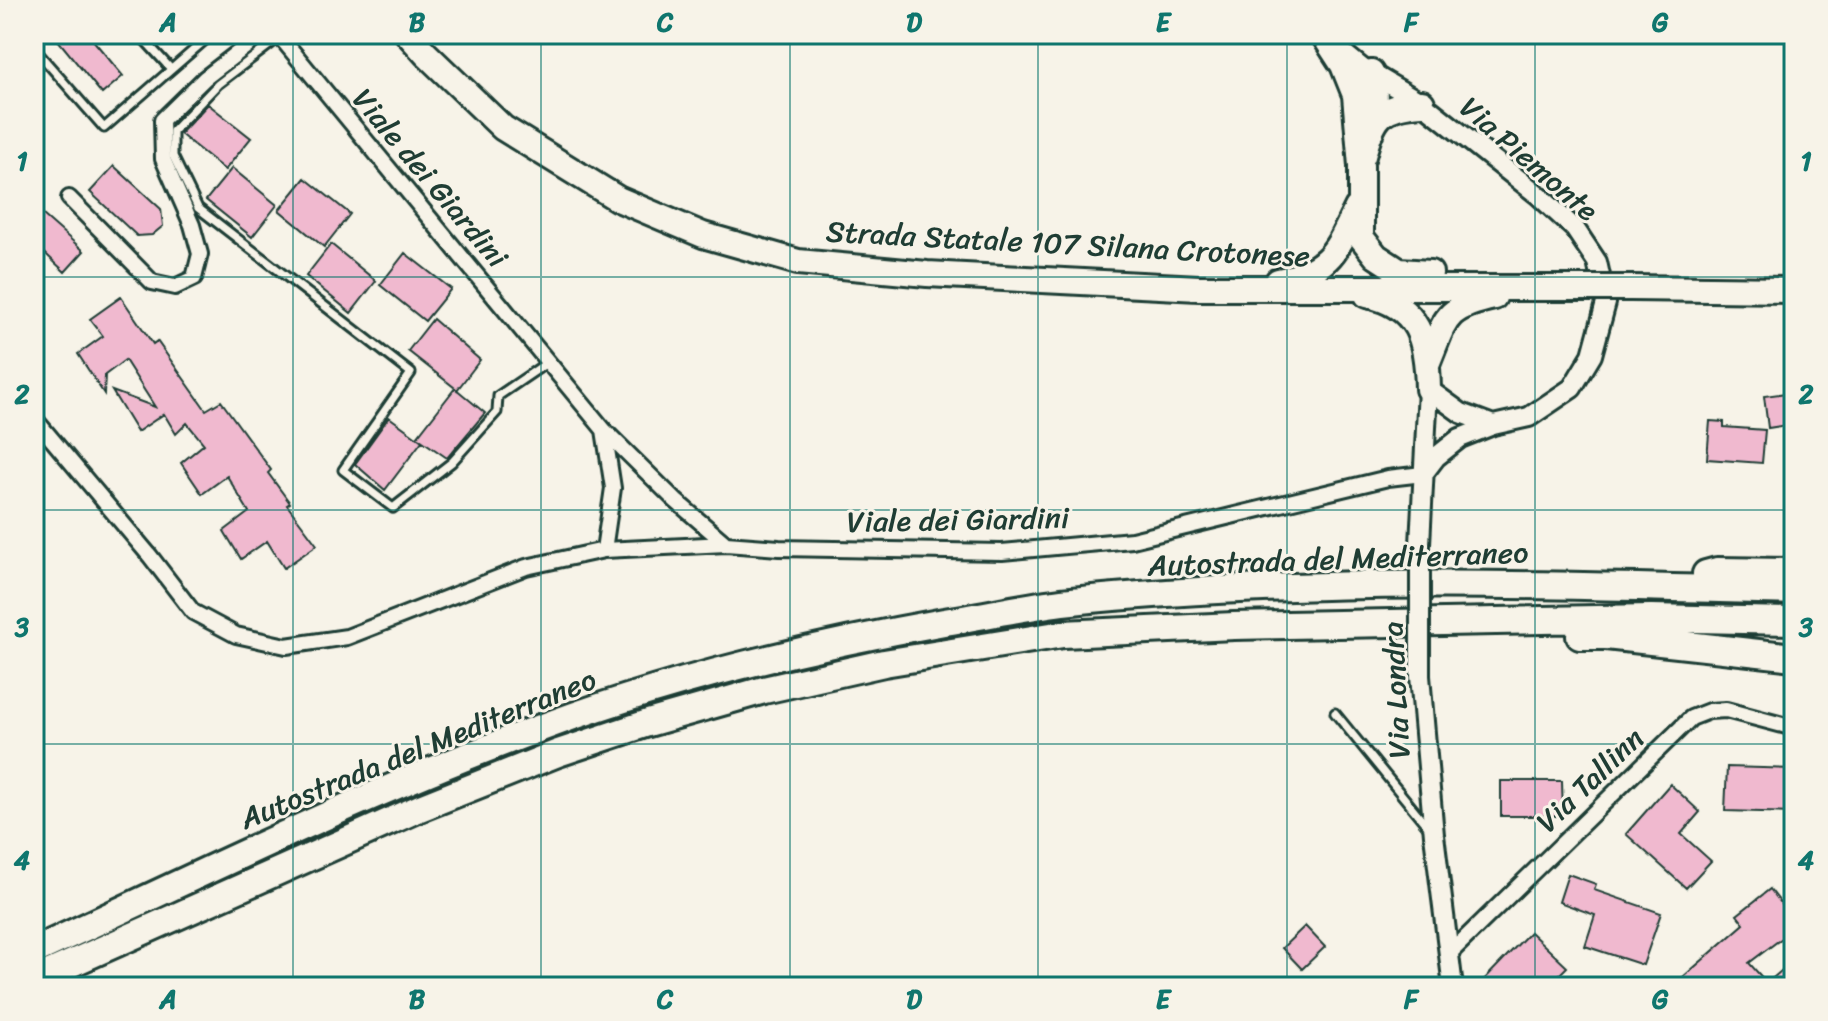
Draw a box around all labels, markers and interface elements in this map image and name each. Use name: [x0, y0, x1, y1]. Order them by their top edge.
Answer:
text: A: [158, 0, 177, 45]
text: B: [409, 0, 426, 45]
text: C: [656, 0, 674, 45]
text: D: [906, 0, 922, 45]
text: E: [1156, 0, 1173, 45]
text: F: [1403, 0, 1420, 45]
text: G: [1652, 0, 1669, 45]
street label: Viale dei Giardini: [338, 76, 523, 281]
street label: Via Piemonte: [1447, 82, 1611, 236]
text: 1: [16, 138, 28, 184]
text: 1: [1800, 138, 1812, 184]
street label: Strada Statale 107 Silana Crotonese: [825, 204, 1311, 284]
text: 2: [13, 371, 30, 417]
text: 2: [1797, 371, 1814, 417]
street label: Viale dei Giardini: [846, 491, 1070, 549]
street label: Autostrada del Mediterraneo: [1146, 525, 1529, 593]
text: 3: [14, 604, 30, 650]
text: 3: [1798, 604, 1814, 650]
street label: Via Londra: [1365, 620, 1427, 760]
street label: Autostrada del Mediterraneo: [230, 653, 605, 846]
street label: Via Tallinn: [1523, 714, 1657, 846]
text: 4: [14, 837, 30, 883]
text: 4: [1798, 837, 1814, 883]
text: A: [158, 976, 177, 1021]
text: B: [409, 976, 426, 1021]
text: C: [656, 976, 674, 1021]
text: D: [906, 976, 922, 1021]
text: E: [1156, 976, 1173, 1021]
text: F: [1403, 976, 1420, 1021]
text: G: [1652, 976, 1669, 1021]

